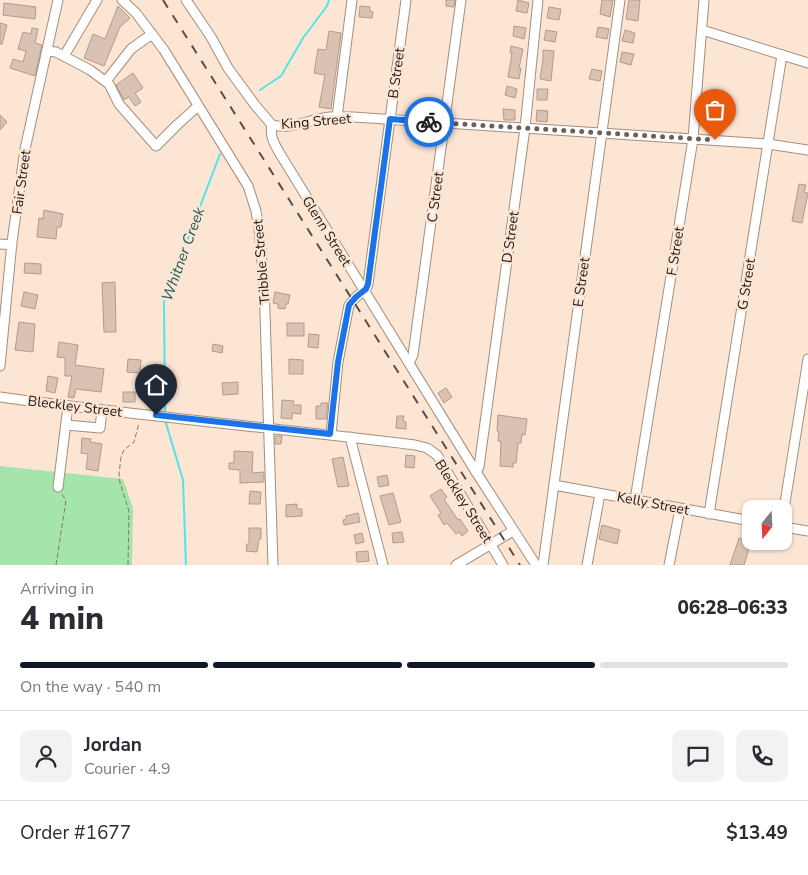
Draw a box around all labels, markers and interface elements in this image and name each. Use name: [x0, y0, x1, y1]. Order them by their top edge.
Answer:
street label: B Street: [384, 46, 409, 100]
pin: [694, 89, 736, 140]
icon: bag: [701, 96, 729, 124]
courier: [404, 97, 454, 147]
icon: bike: [415, 108, 443, 136]
street label: King Street: [280, 109, 352, 134]
street label: Fair Street: [8, 149, 35, 216]
street label: C Street: [423, 170, 448, 224]
street label: Glenn Street: [297, 193, 356, 270]
water label: Whitner Creek: [157, 204, 209, 304]
street label: D Street: [497, 210, 524, 264]
street label: Tribble Street: [248, 219, 275, 305]
street label: F Street: [662, 225, 689, 277]
street label: E Street: [569, 256, 594, 308]
street label: G Street: [733, 257, 760, 311]
pin: [135, 364, 177, 415]
icon: home: [142, 371, 170, 399]
street label: Bleckley Street: [27, 391, 123, 422]
street label: Bleckley Street: [430, 456, 497, 547]
street label: Kelly Street: [615, 487, 691, 520]
north arrow: [742, 500, 792, 550]
map controls: [742, 500, 792, 550]
text: Arriving in: [20, 578, 94, 600]
text: 06:28–06:33: [677, 595, 788, 621]
text: 4 min: [20, 597, 104, 640]
text: On the way · 540 m: [20, 676, 161, 698]
button: person: [20, 730, 72, 782]
button: chat: [672, 730, 724, 782]
button: phone: [736, 730, 788, 782]
text: Jordan: [84, 732, 142, 758]
text: Courier · 4.9: [84, 758, 170, 780]
text: Order #1677: [20, 820, 131, 846]
text: $13.49: [726, 820, 788, 846]

